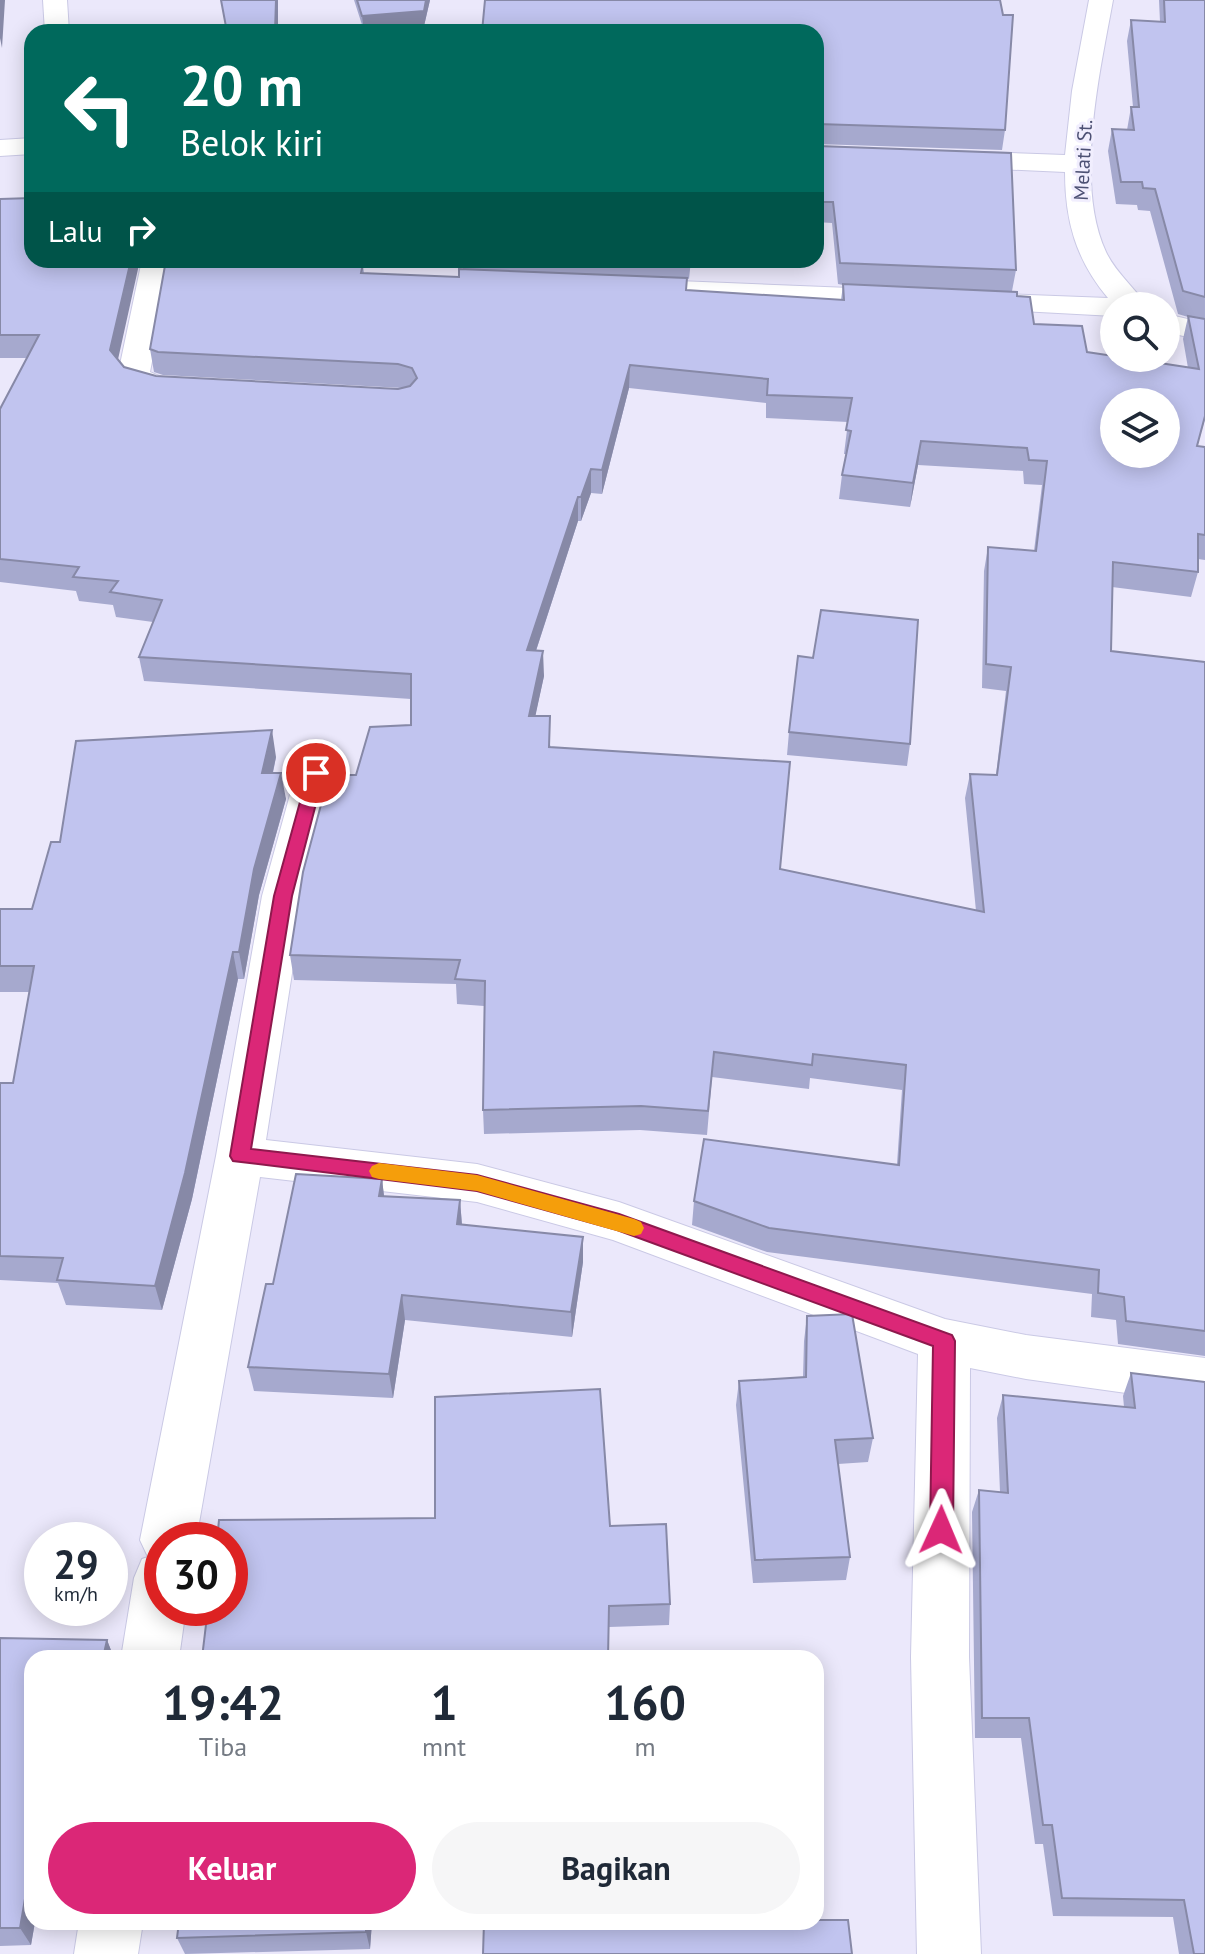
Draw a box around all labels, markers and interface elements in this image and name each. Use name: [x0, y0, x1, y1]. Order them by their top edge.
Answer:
text: 20 m: [180, 49, 303, 121]
icon: left: [48, 56, 152, 160]
text: Belok kiri: [180, 119, 324, 166]
street label: Melati St.: [1068, 119, 1098, 201]
icon: right: [119, 208, 163, 252]
text: Lalu: [48, 211, 103, 250]
map controls: [1100, 292, 1180, 468]
button: search: [1100, 292, 1180, 372]
button: layers: [1100, 388, 1180, 468]
pin: [282, 739, 350, 807]
icon: arrive: [294, 751, 338, 795]
position arrow: [899, 1488, 983, 1572]
speed limit sign: 30: [144, 1522, 248, 1626]
text: 29: [53, 1538, 99, 1590]
text: km/h: [54, 1581, 98, 1607]
text: 19:42: [162, 1671, 284, 1733]
text: 1: [430, 1671, 458, 1733]
text: 160: [604, 1671, 686, 1733]
text: Tiba: [199, 1730, 247, 1763]
text: mnt: [422, 1730, 466, 1763]
text: m: [634, 1730, 656, 1763]
button: Keluar: [48, 1822, 416, 1914]
button: Bagikan: [432, 1822, 800, 1914]

